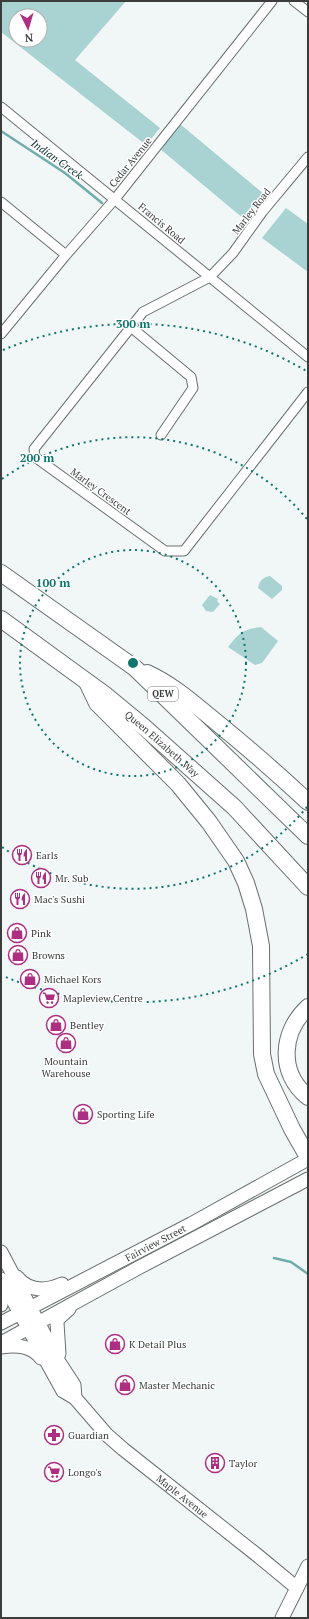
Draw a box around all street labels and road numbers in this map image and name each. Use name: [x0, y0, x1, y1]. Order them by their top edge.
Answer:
street label: Cedar Avenue: [106, 135, 155, 190]
street label: Marley Road: [229, 185, 274, 237]
street label: Francis Road: [136, 200, 188, 247]
street label: Marley Crescent: [68, 465, 134, 518]
road number: QEW: [148, 687, 178, 701]
street label: Queen Elizabeth Way: [122, 708, 203, 781]
street label: Fairview Street: [123, 1222, 189, 1264]
street label: Maple Avenue: [154, 1472, 211, 1521]

